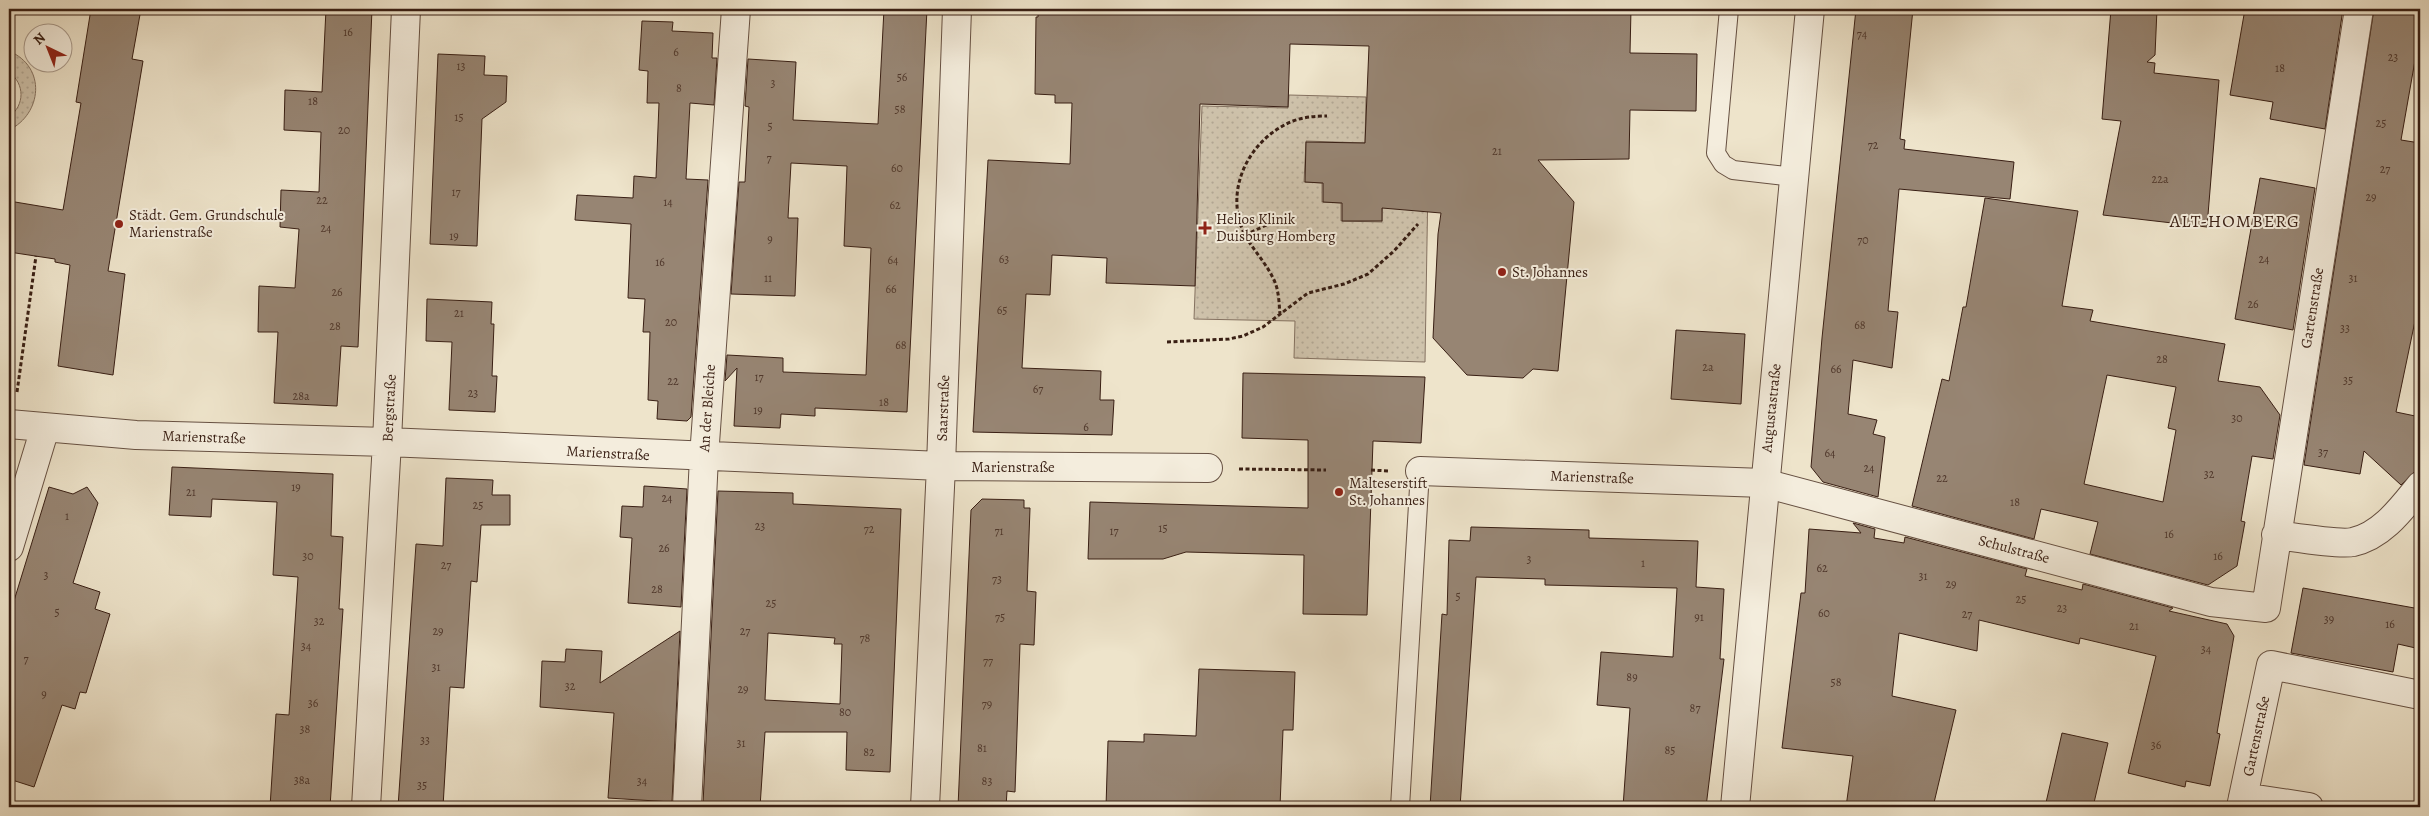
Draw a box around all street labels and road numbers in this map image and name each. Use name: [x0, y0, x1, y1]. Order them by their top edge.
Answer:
street label: Gartenstraße: [2296, 266, 2328, 350]
street label: Augustastraße: [1756, 362, 1786, 454]
street label: An der Bleiche: [694, 363, 720, 453]
street label: Bergstraße: [377, 373, 401, 442]
street label: Saarstraße: [932, 374, 954, 442]
street label: Marienstraße: [162, 426, 246, 448]
street label: Marienstraße: [566, 441, 651, 465]
street label: Marienstraße: [971, 457, 1055, 477]
street label: Marienstraße: [1550, 466, 1634, 488]
street label: Schulstraße: [1976, 530, 2052, 568]
street label: Gartenstraße: [2238, 694, 2274, 778]

